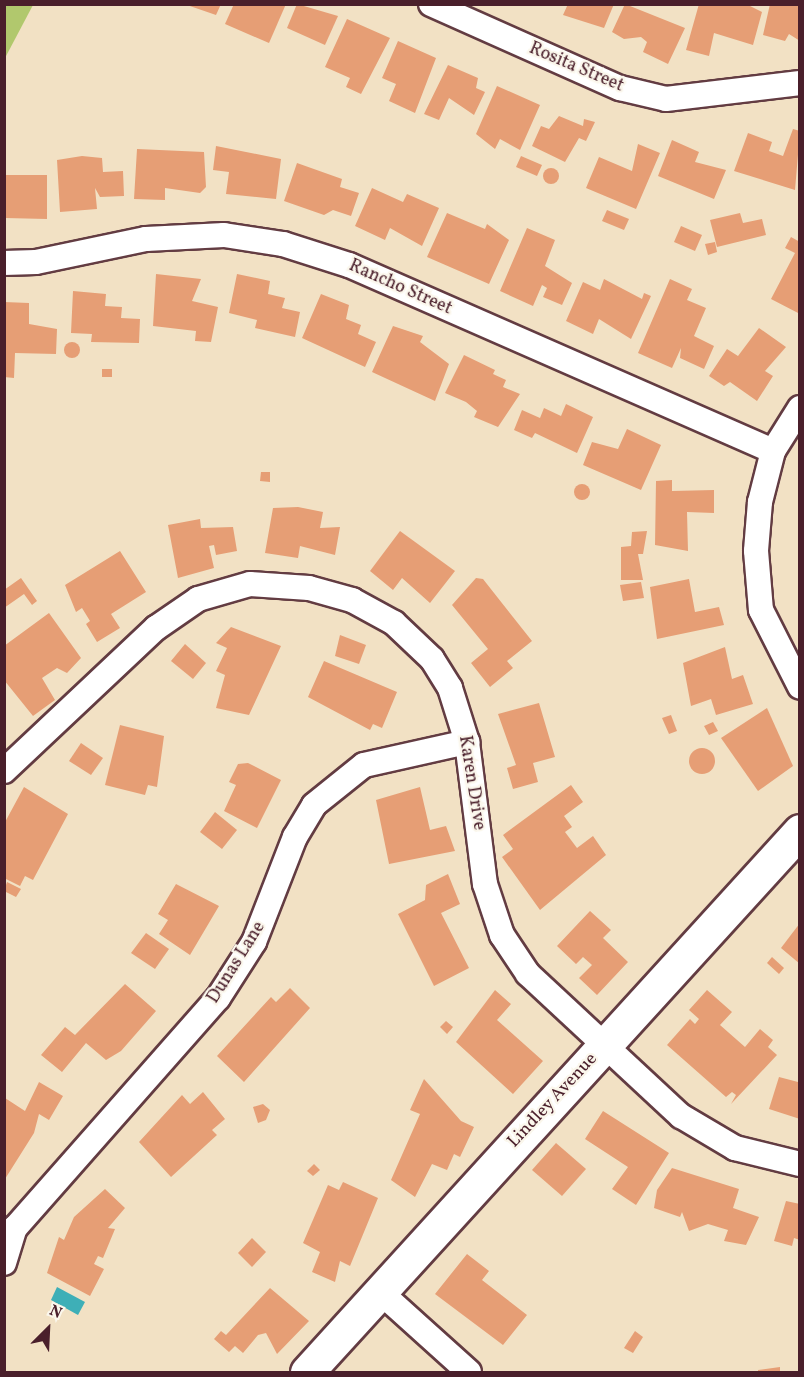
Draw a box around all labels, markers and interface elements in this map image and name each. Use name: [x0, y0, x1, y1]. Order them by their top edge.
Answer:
street label: Rosita Street: [525, 38, 627, 98]
street label: Rancho Street: [345, 256, 455, 320]
street label: Karen Drive: [453, 734, 489, 832]
street label: Dunas Lane: [203, 918, 271, 1008]
street label: Lindley Avenue: [503, 1049, 603, 1153]
north arrow: [18, 1299, 78, 1359]
text: N: [46, 1300, 65, 1325]

